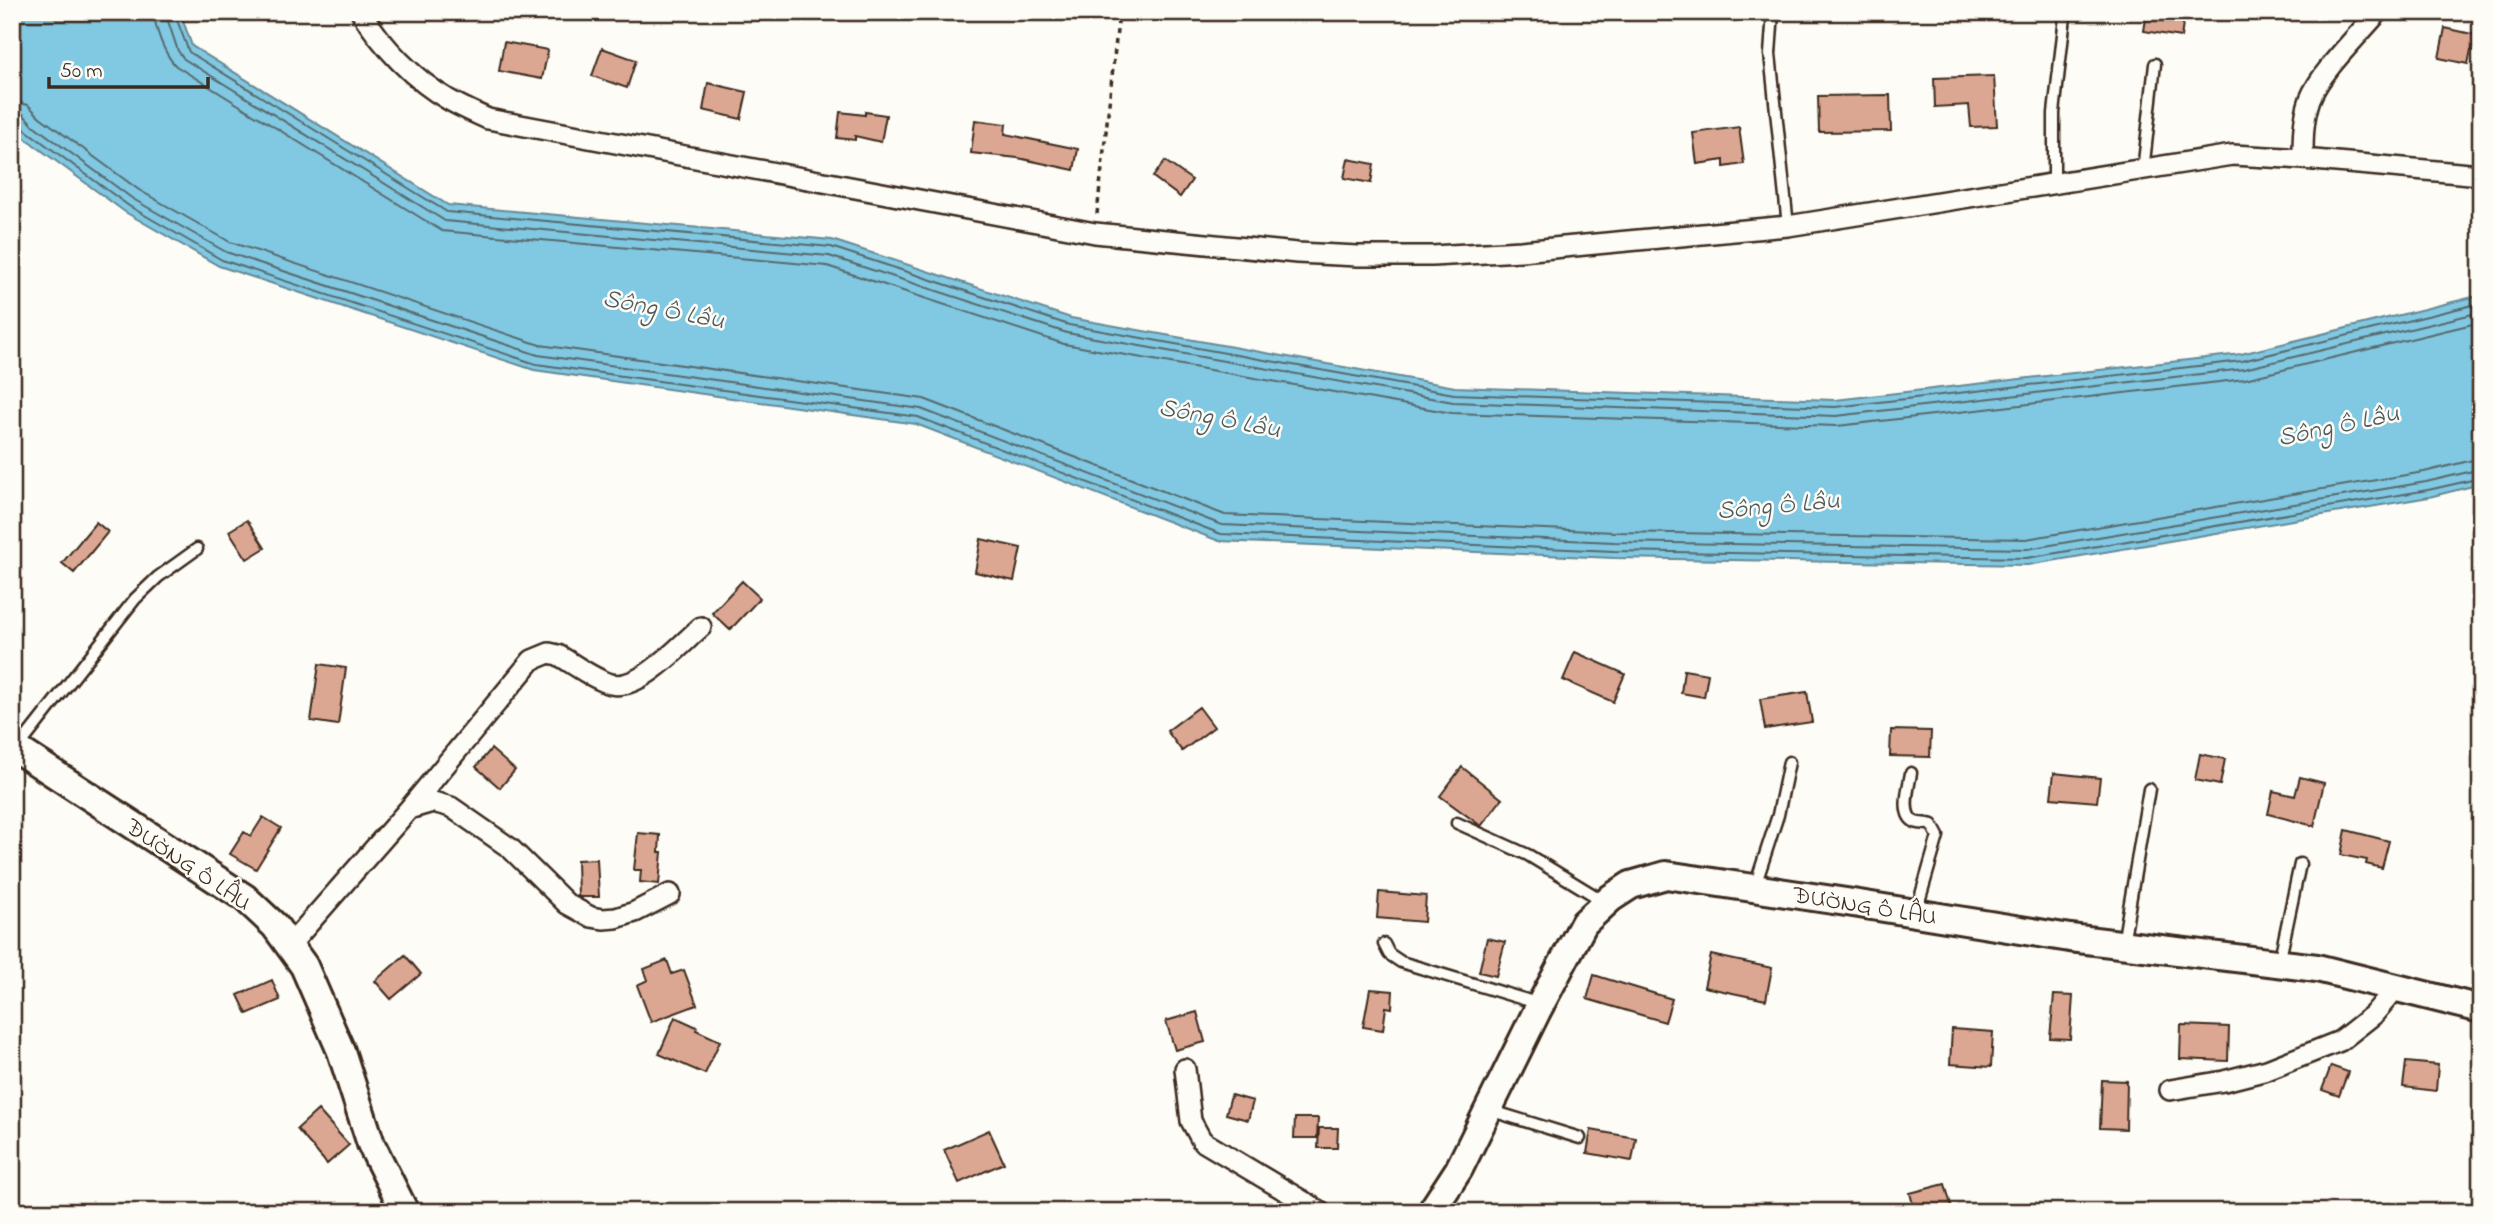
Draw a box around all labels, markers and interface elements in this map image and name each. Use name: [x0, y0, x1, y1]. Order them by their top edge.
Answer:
scale bar: [49, 46, 208, 90]
text: 50 m: [60, 57, 103, 87]
water label: Sông Ô Lâu: [599, 281, 728, 341]
water label: Sông Ô Lâu: [1155, 390, 1284, 450]
water label: Sông Ô Lâu: [2274, 395, 2403, 458]
water label: Sông Ô Lâu: [1715, 483, 1842, 531]
street label: ĐƯỜNG Ô LÂU: [117, 810, 258, 921]
street label: ĐƯỜNG Ô LÂU: [1789, 878, 1939, 936]

